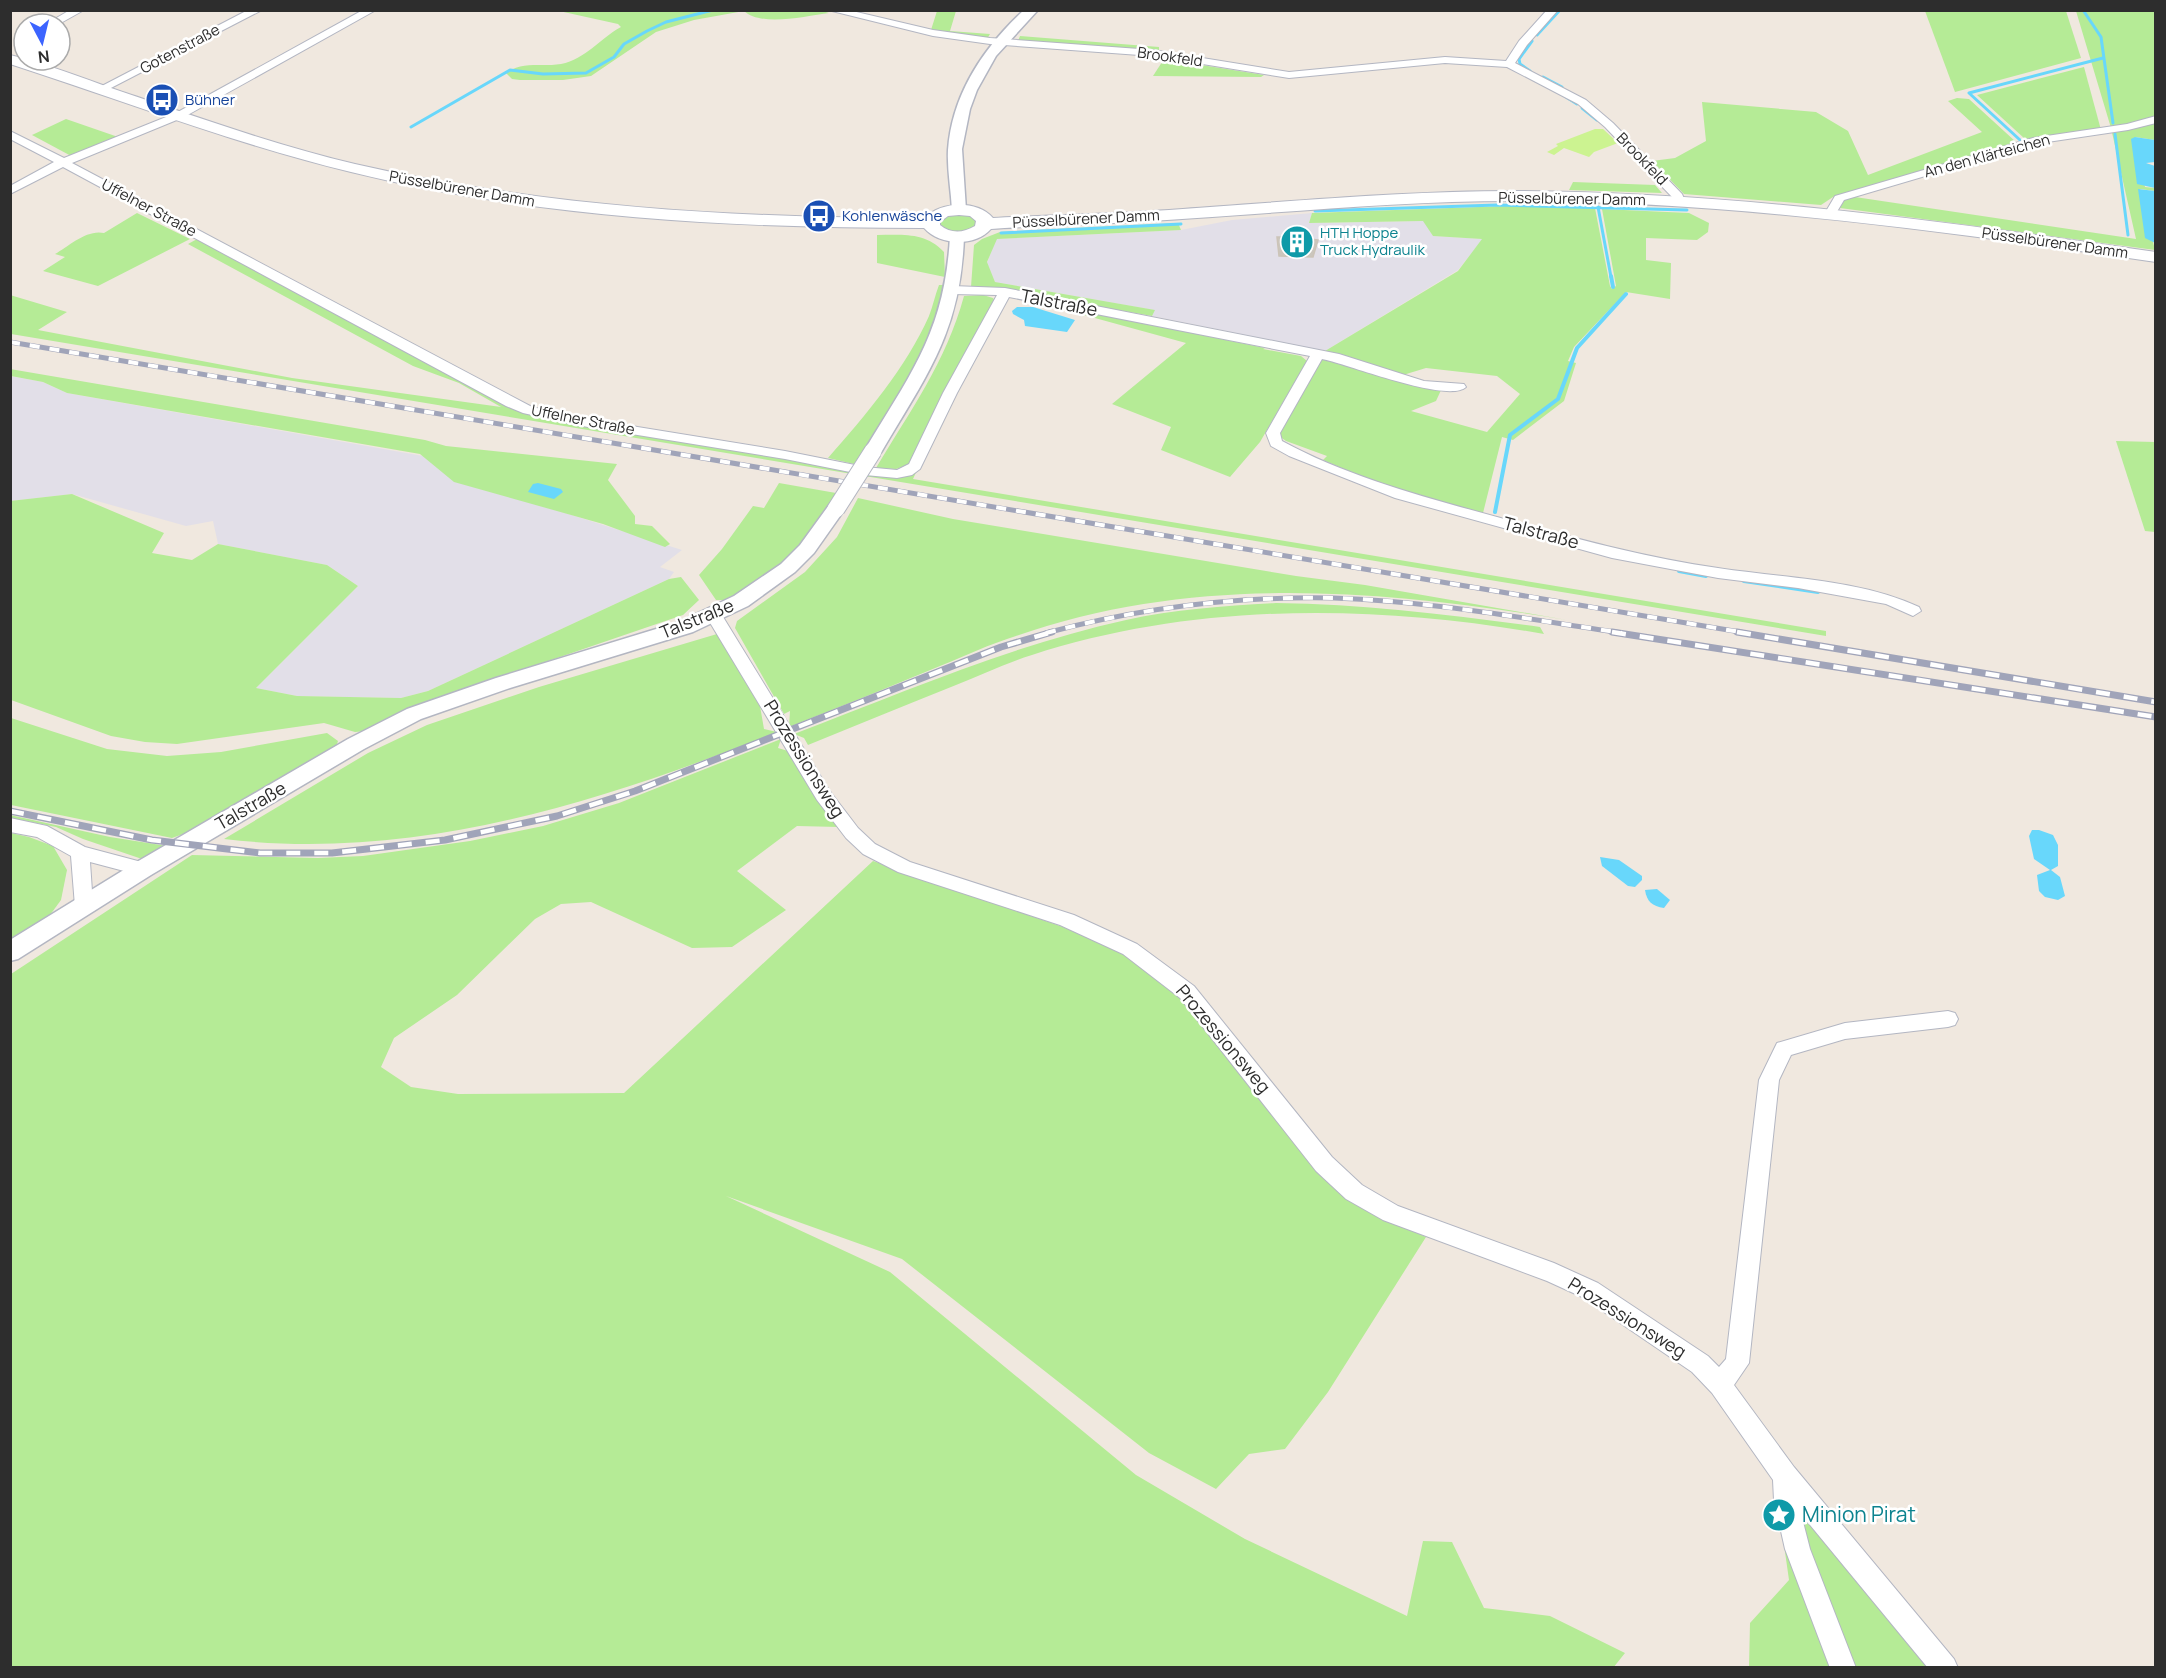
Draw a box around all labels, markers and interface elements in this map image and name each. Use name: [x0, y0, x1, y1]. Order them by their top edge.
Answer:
north arrow: [12, 12, 72, 72]
street label: Gotenstraße: [136, 19, 224, 78]
street label: Brookfeld: [1136, 42, 1204, 71]
text: N: [37, 45, 51, 69]
bus stop icon: Bühner: [144, 82, 180, 118]
place label: Bühner: [185, 89, 236, 110]
street label: Brookfeld: [1612, 128, 1673, 190]
street label: An den Klärteichen: [1922, 129, 2052, 182]
street label: Püsselbürener Damm: [388, 165, 537, 212]
street label: Uffelner Straße: [98, 174, 201, 242]
street label: Püsselbürener Damm: [1498, 187, 1646, 210]
bus stop icon: Kohlenwäsche: [801, 198, 837, 234]
street label: Püsselbürener Damm: [1012, 204, 1160, 233]
place label: Kohlenwäsche: [842, 205, 943, 226]
place label: HTH Hoppe Truck Hydraulik: [1320, 222, 1425, 260]
street label: Püsselbürener Damm: [1981, 222, 2130, 263]
building icon: HTH Hoppe Truck Hydraulik: [1279, 224, 1315, 260]
street label: Talstraße: [1019, 283, 1100, 321]
street label: Uffelner Straße: [530, 399, 637, 440]
street label: Talstraße: [1501, 510, 1582, 554]
street label: Talstraße: [656, 592, 737, 644]
street label: Prozessionsweg: [759, 695, 851, 822]
street label: Talstraße: [211, 775, 290, 835]
street label: Prozessionsweg: [1171, 979, 1276, 1098]
street label: Prozessionsweg: [1564, 1271, 1691, 1363]
place icon: Minion Pirat: [1761, 1497, 1797, 1533]
place label: Minion Pirat: [1802, 1500, 1916, 1528]

